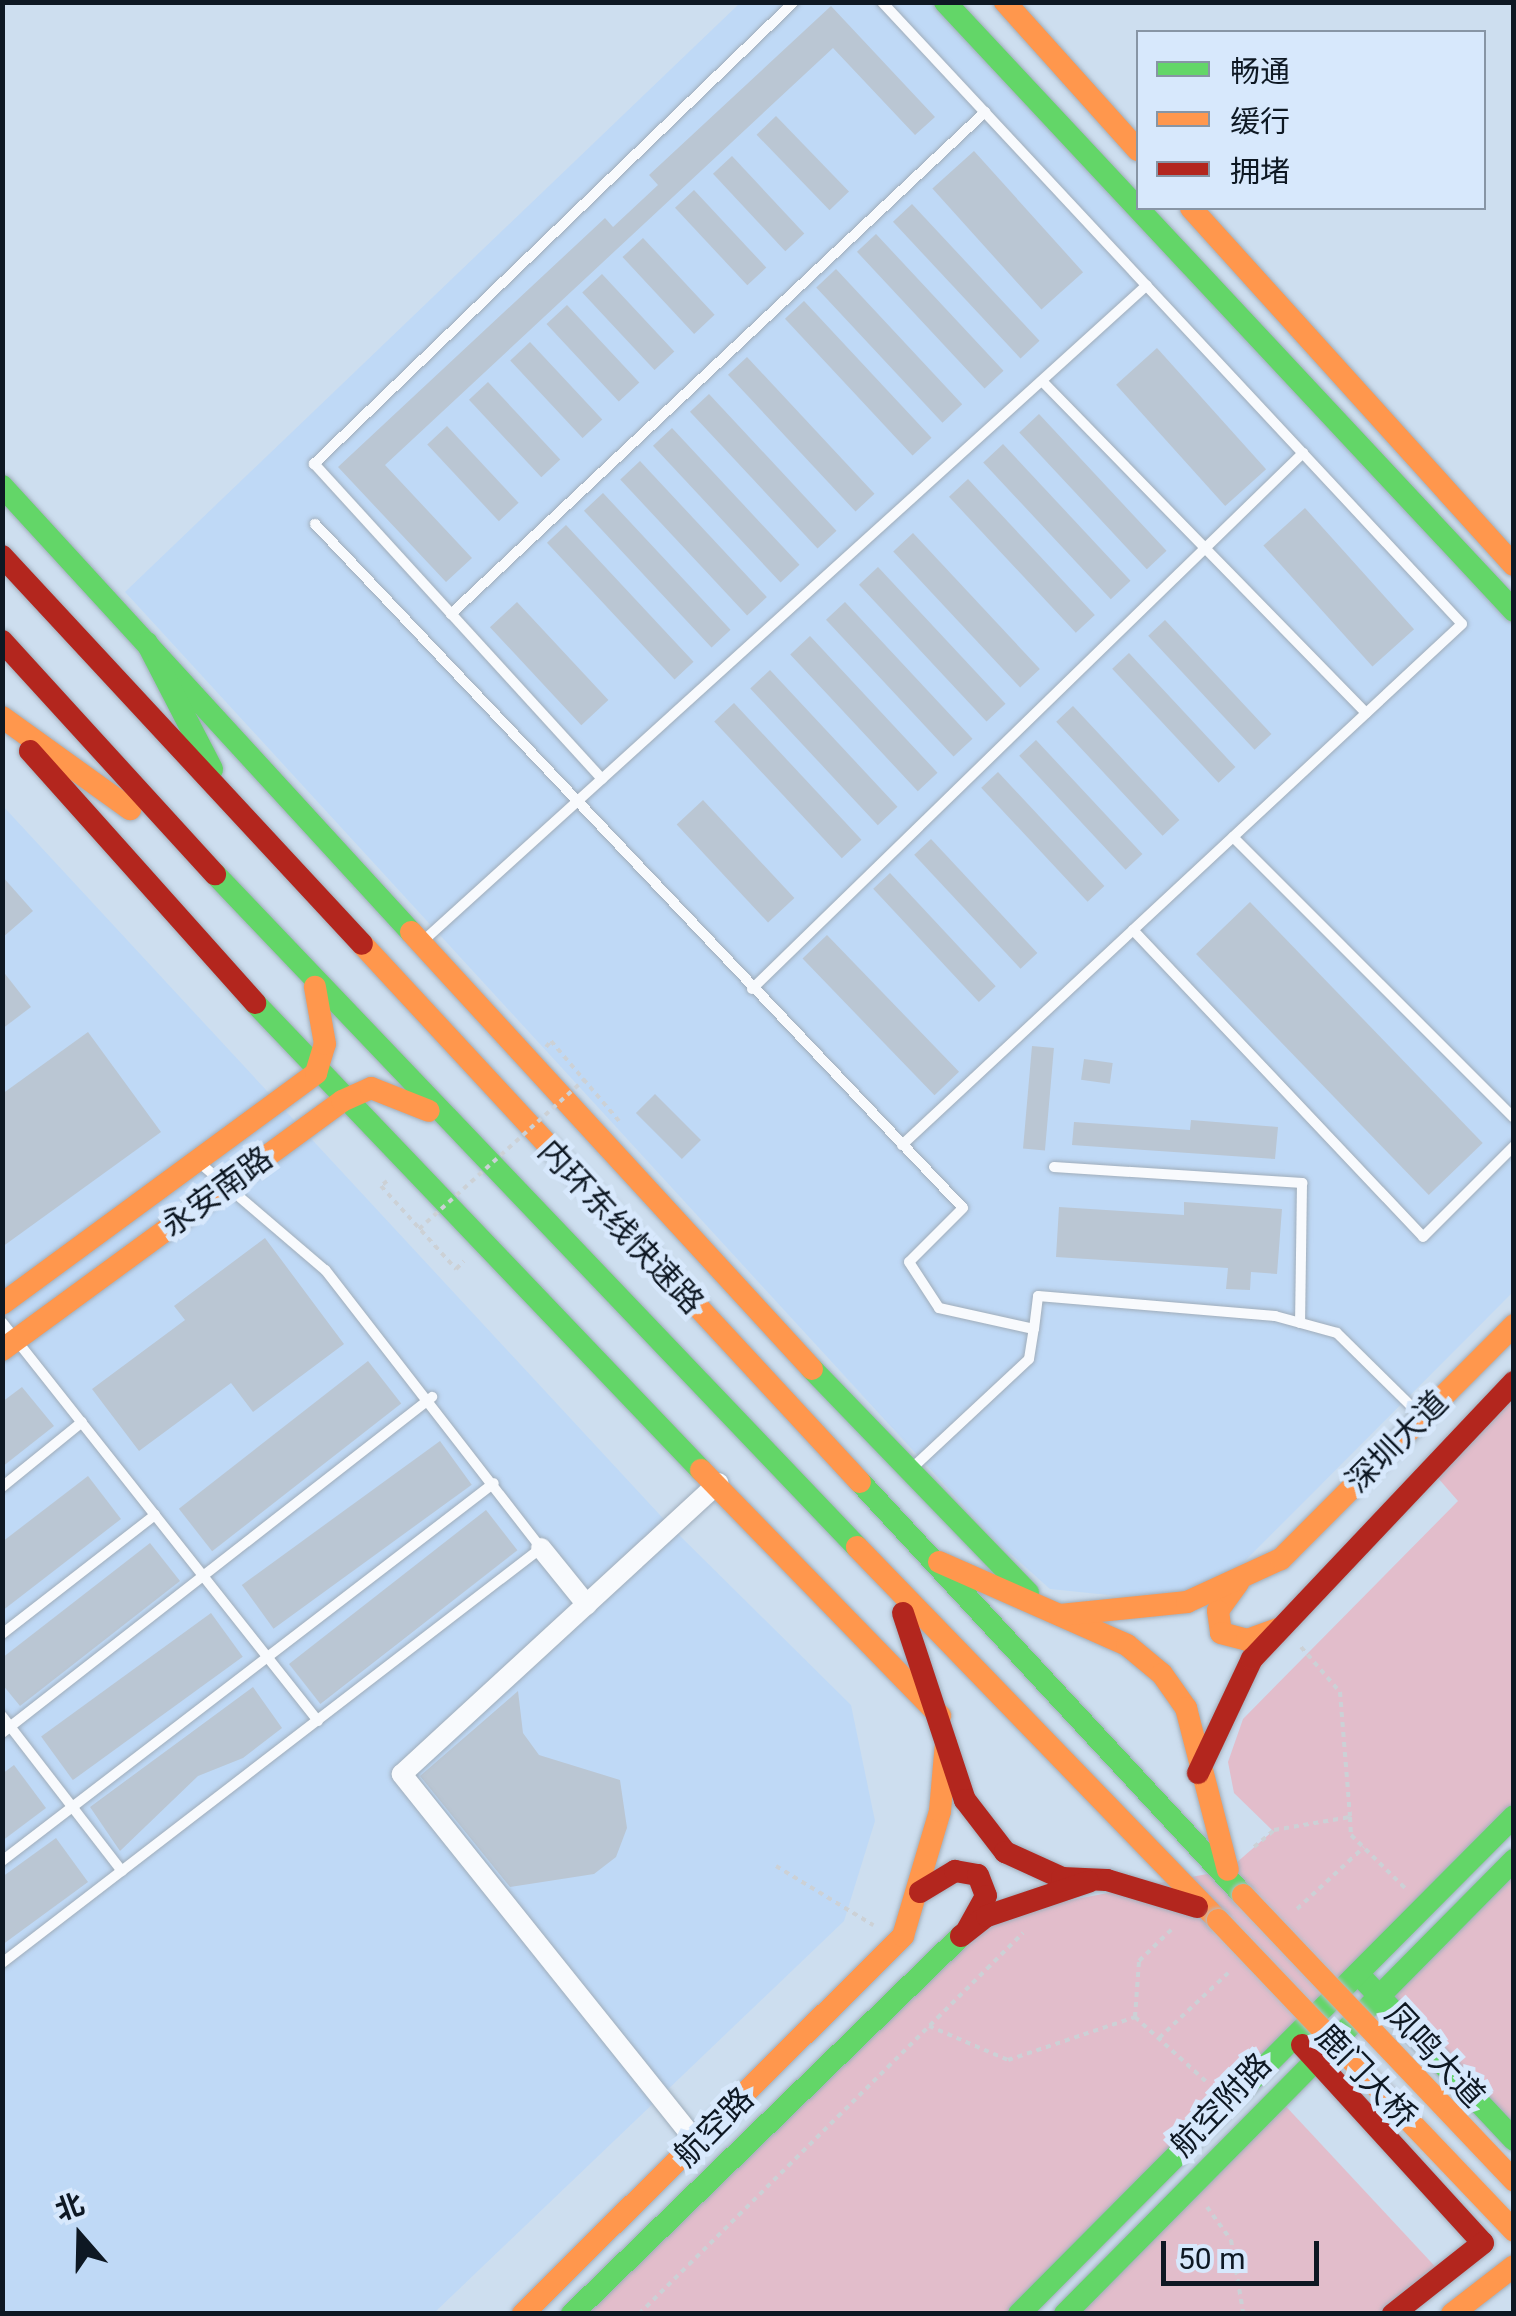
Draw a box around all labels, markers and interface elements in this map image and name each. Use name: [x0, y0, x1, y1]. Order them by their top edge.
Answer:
legend: [1136, 30, 1486, 210]
text: 畅通: [1230, 54, 1290, 89]
text: 缓行: [1230, 104, 1290, 139]
text: 拥堵: [1230, 154, 1290, 189]
street label: 内环东线快速路: [531, 1132, 711, 1322]
street label: 永安南路: [154, 1139, 280, 1245]
street label: 深圳大道: [1338, 1383, 1456, 1501]
street label: 凤鸣大道: [1377, 1995, 1493, 2115]
street label: 鹿门大桥: [1308, 2017, 1424, 2135]
street label: 航空附路: [1163, 2046, 1279, 2164]
street label: 航空路: [666, 2079, 762, 2175]
north arrow: [30, 2186, 130, 2286]
text: 北: [51, 2187, 88, 2228]
scale bar: [1166, 2221, 1324, 2283]
text: 50 m: [1178, 2241, 1245, 2276]

